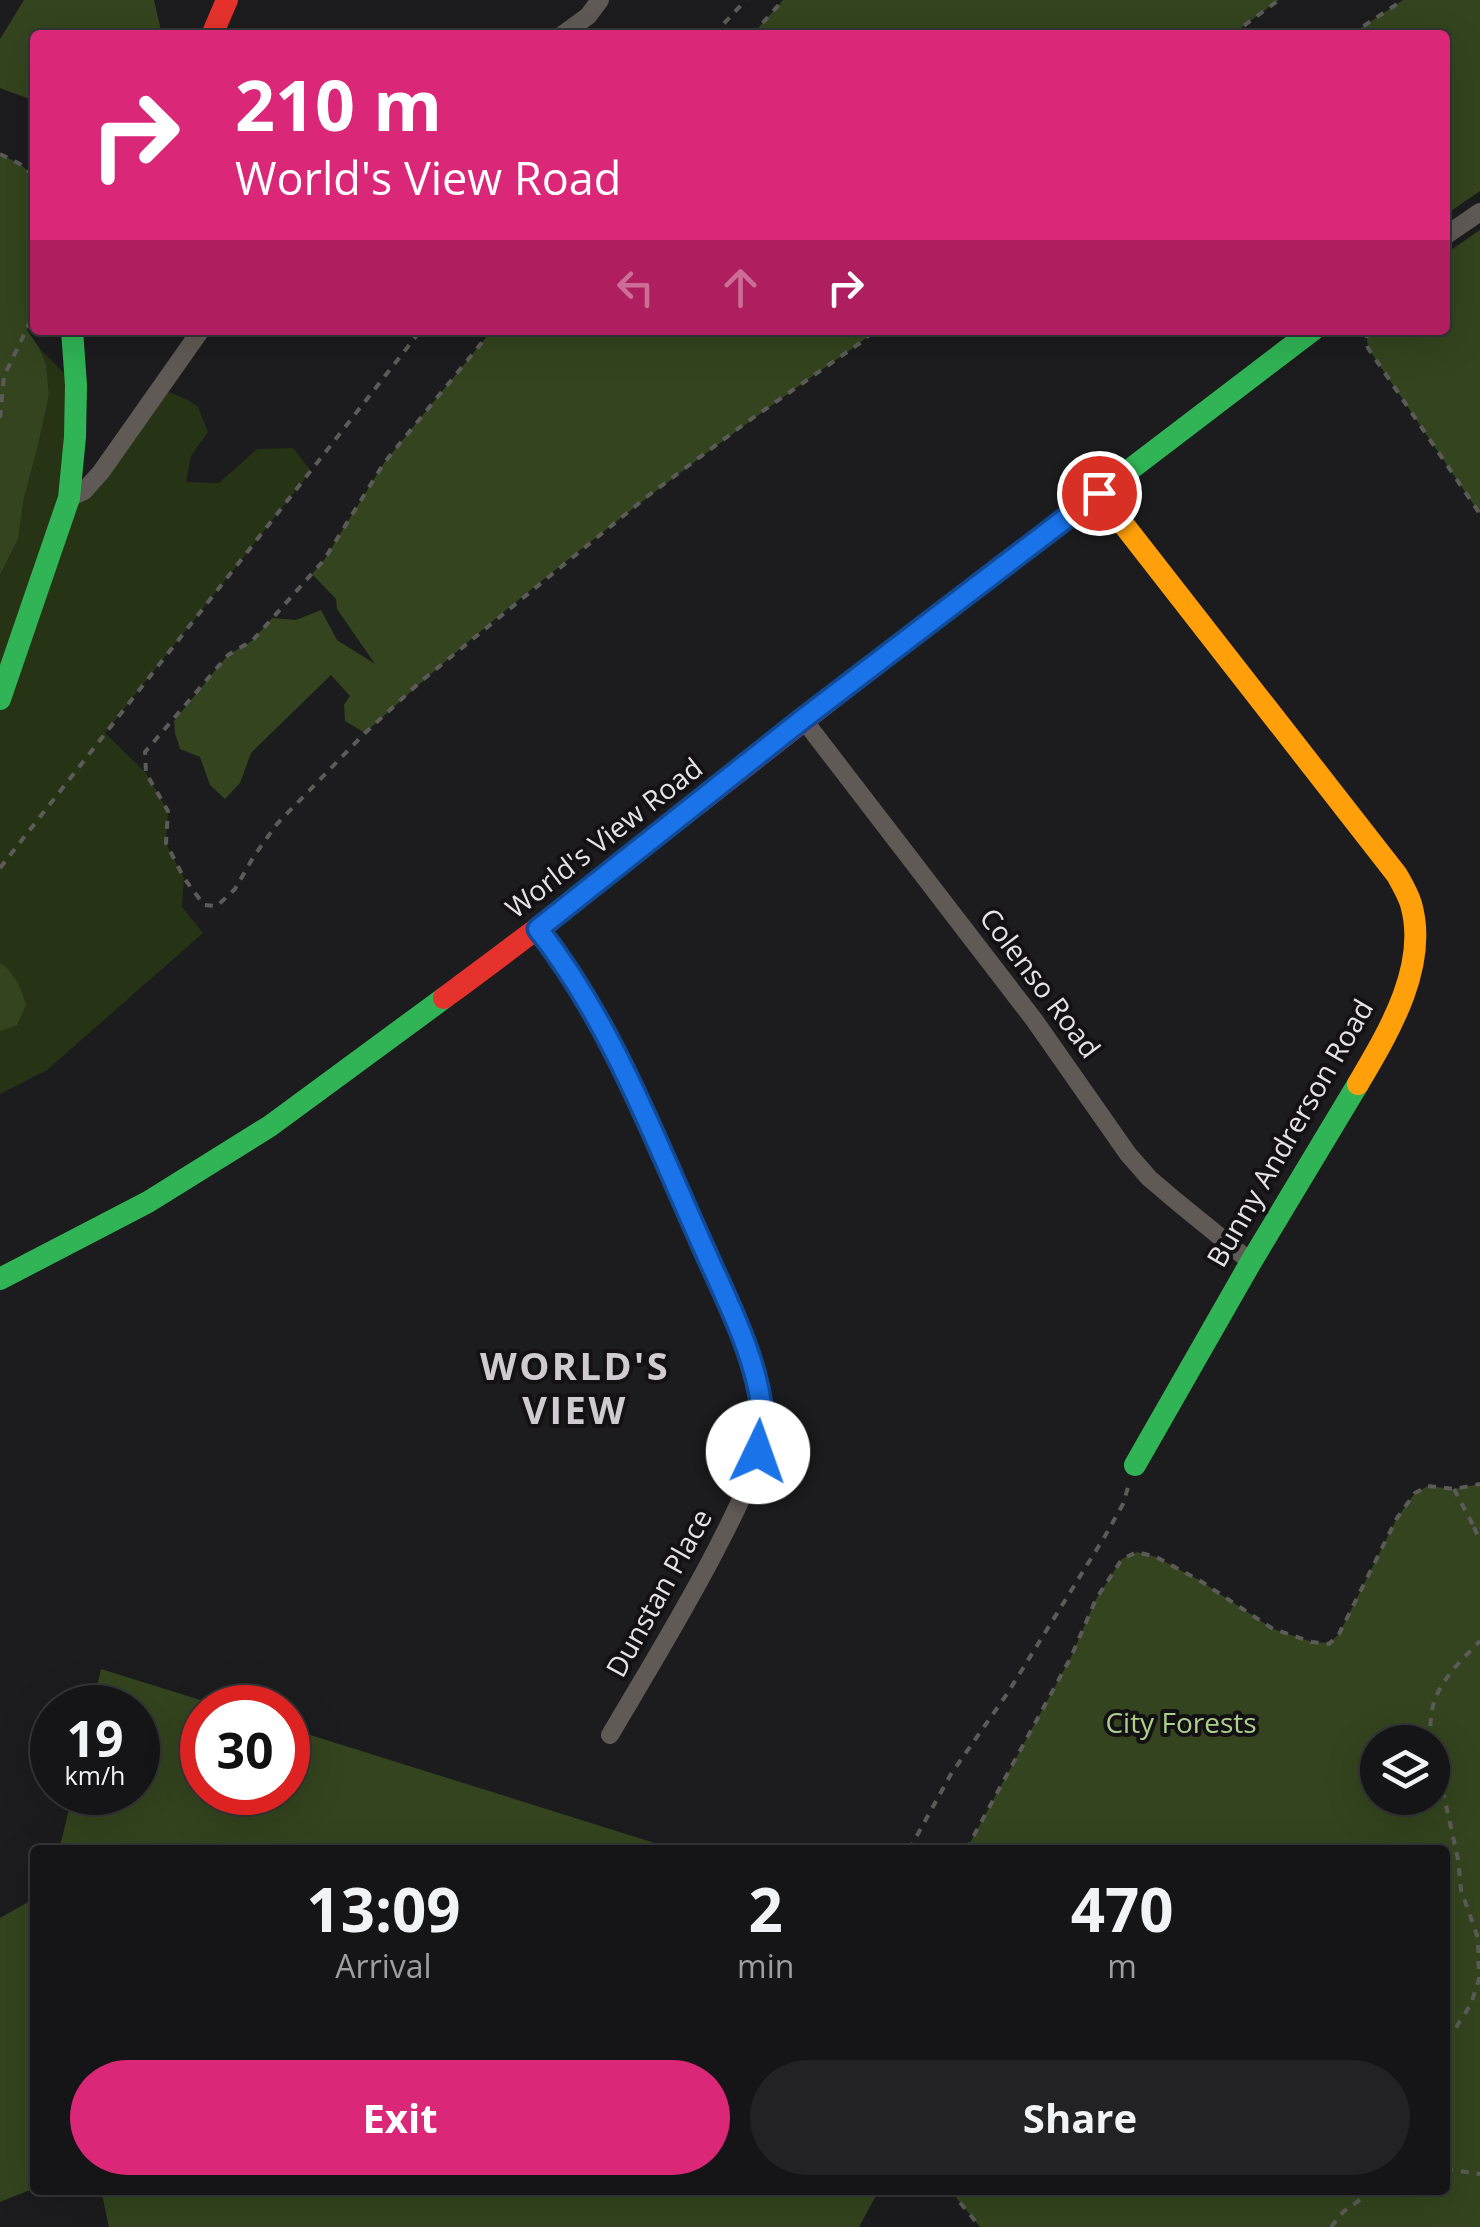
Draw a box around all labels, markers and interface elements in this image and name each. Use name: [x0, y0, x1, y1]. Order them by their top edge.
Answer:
text: 210 m: [235, 56, 442, 152]
icon: right: [70, 70, 200, 200]
text: World's View Road: [235, 147, 621, 208]
icon: left: [608, 260, 663, 315]
icon: ahead: [713, 260, 768, 315]
icon: right: [818, 260, 873, 315]
pin: [1057, 451, 1142, 536]
icon: arrive: [1072, 466, 1127, 521]
street label: World's View Road: [497, 748, 710, 926]
street label: Colenso Road: [972, 900, 1110, 1065]
street label: Bunny Andrerson Road: [1197, 992, 1381, 1273]
district label: WORLD'S VIEW: [480, 1339, 670, 1435]
position arrow: [706, 1400, 810, 1504]
street label: Dunstan Place: [596, 1502, 720, 1683]
speed limit sign: 30: [180, 1685, 310, 1815]
park label: City Forests: [1105, 1703, 1257, 1741]
text: 19: [66, 1704, 124, 1772]
map controls: [1360, 1725, 1450, 1815]
button: layers: [1360, 1725, 1450, 1815]
text: km/h: [65, 1758, 125, 1792]
text: 13:09: [306, 1868, 461, 1950]
text: 2: [749, 1868, 783, 1950]
text: 470: [1071, 1868, 1174, 1950]
text: Arrival: [335, 1944, 432, 1987]
text: min: [737, 1944, 794, 1987]
text: m: [1107, 1944, 1137, 1987]
button: Exit: [70, 2060, 730, 2175]
button: Share: [750, 2060, 1410, 2175]

